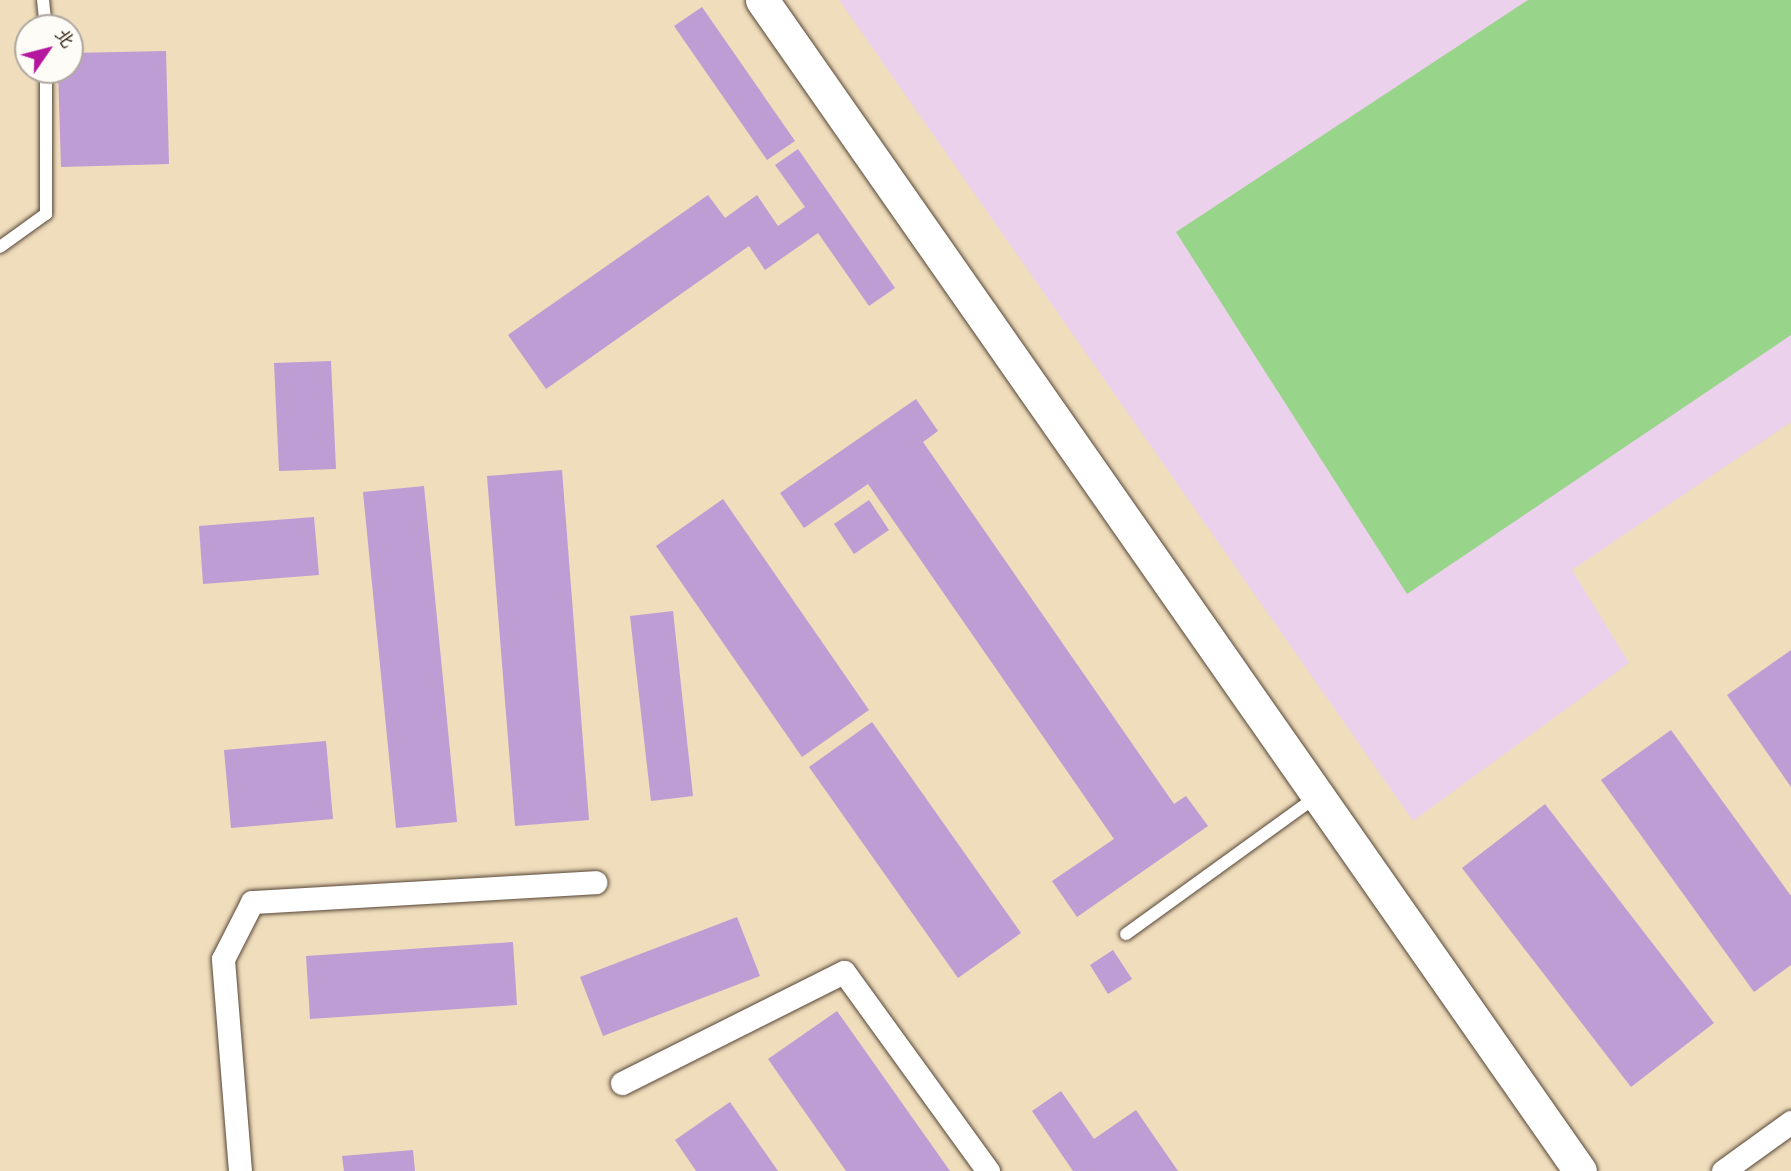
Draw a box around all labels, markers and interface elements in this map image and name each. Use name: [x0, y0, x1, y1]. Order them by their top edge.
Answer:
north arrow: [14, 14, 84, 84]
text: 北: [46, 21, 84, 55]

